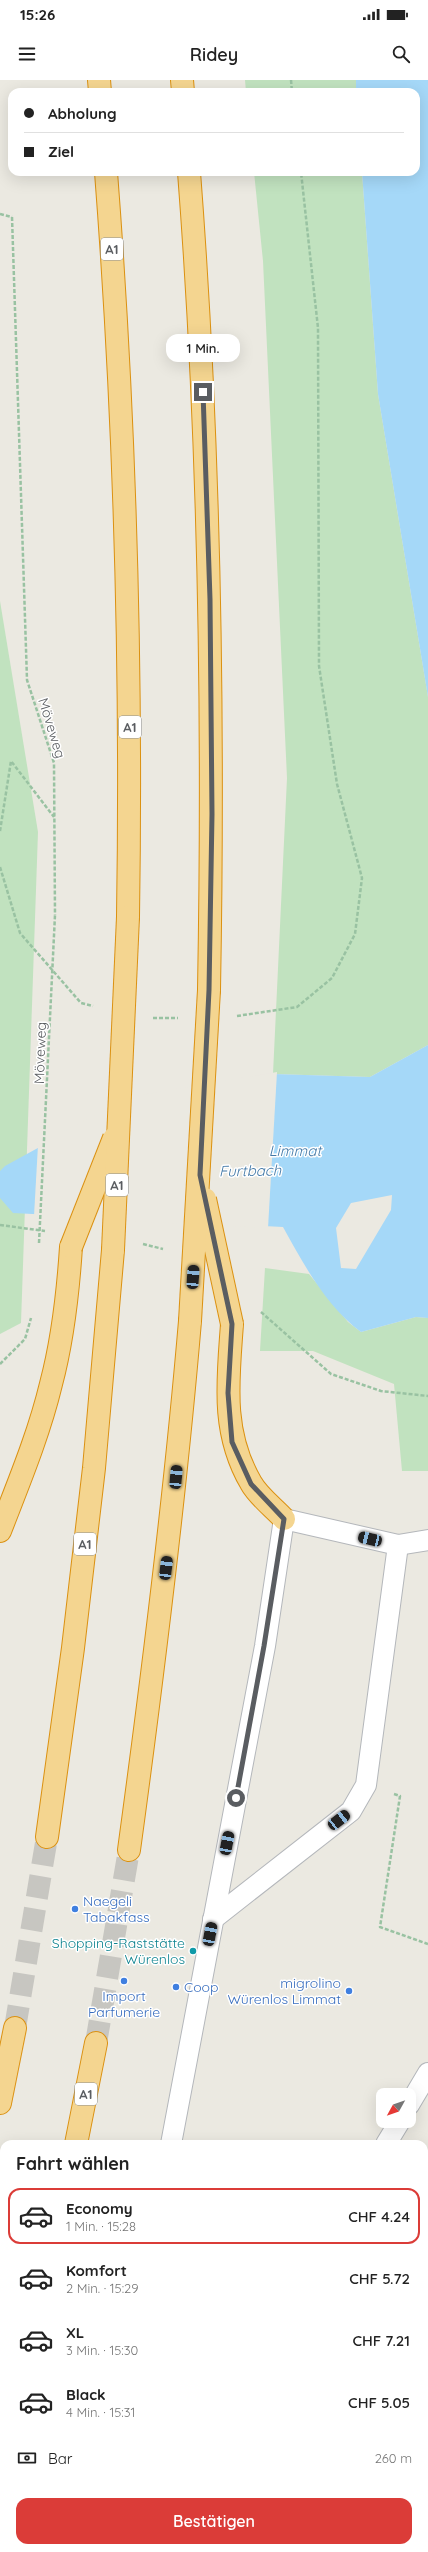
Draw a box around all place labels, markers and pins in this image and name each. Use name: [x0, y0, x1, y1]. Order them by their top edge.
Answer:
place label: Naegeli Tabakfass: [83, 1892, 150, 1926]
marker: Naegeli Tabakfass: [70, 1904, 80, 1914]
place label: Shopping-Raststätte Würenlos: [52, 1934, 185, 1968]
marker: Shopping-Raststätte Würenlos: [188, 1946, 198, 1956]
place label: migrolino Würenlos Limmat: [227, 1974, 341, 2008]
marker: Import Parfumerie: [119, 1976, 129, 1986]
place label: Coop: [184, 1978, 219, 1996]
marker: Coop: [171, 1982, 181, 1992]
marker: migrolino Würenlos Limmat: [344, 1986, 354, 1996]
place label: Import Parfumerie: [88, 1987, 160, 2021]

